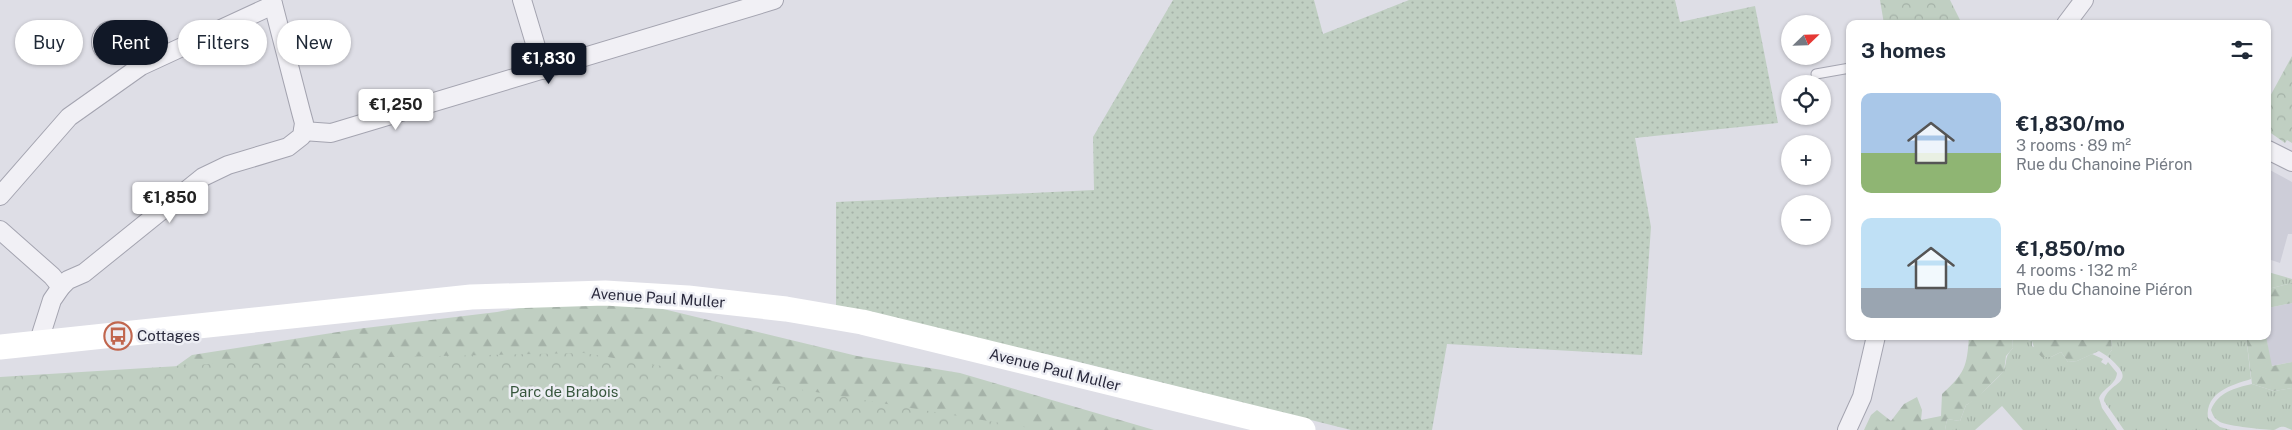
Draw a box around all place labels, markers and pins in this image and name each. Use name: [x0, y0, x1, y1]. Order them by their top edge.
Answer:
pin: €1,830: [508, 42, 590, 85]
pin: €1,250: [355, 88, 437, 131]
pin: €1,850: [129, 182, 211, 224]
bus stop icon: Cottages: [103, 321, 133, 351]
place label: Cottages: [137, 327, 200, 344]

